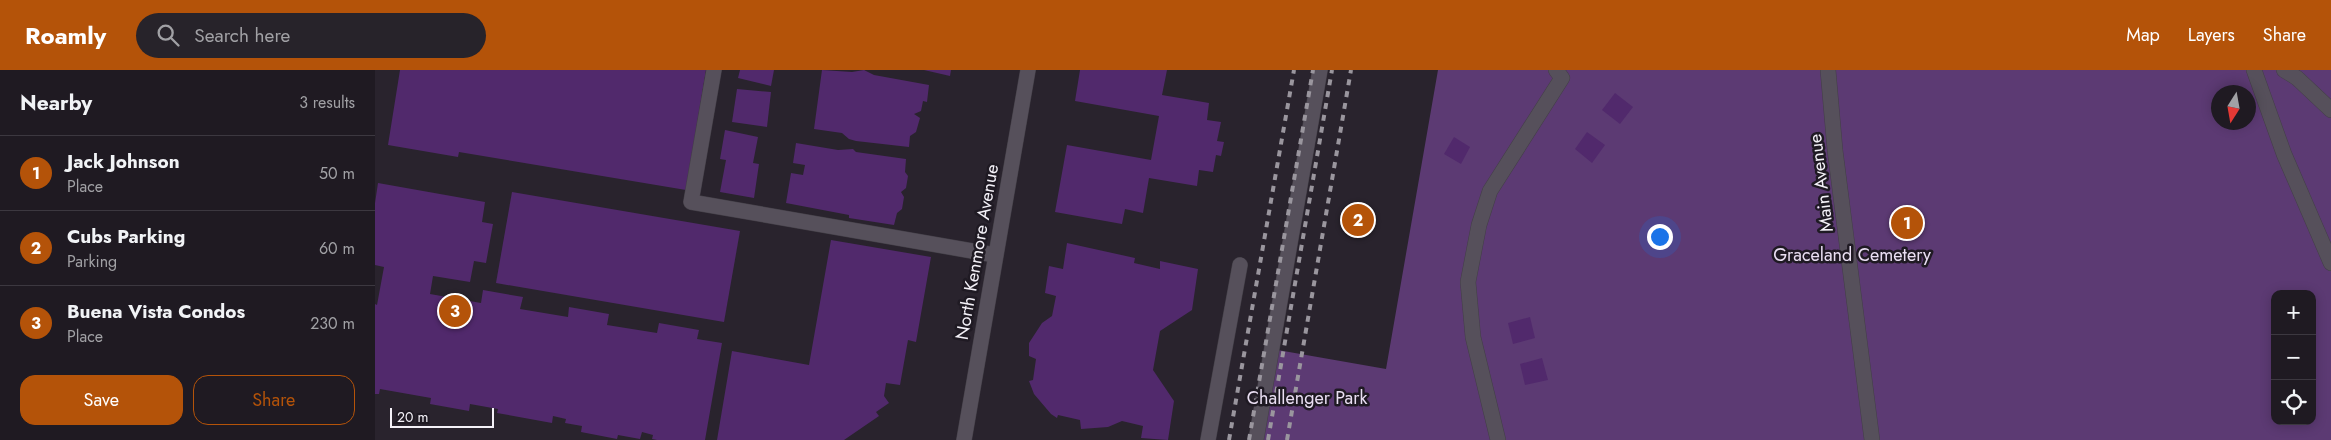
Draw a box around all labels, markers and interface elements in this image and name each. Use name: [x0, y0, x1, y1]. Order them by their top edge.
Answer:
search box: [136, 13, 486, 58]
text: Roamly: [25, 18, 106, 53]
icon: search: [154, 21, 182, 49]
text: Search here: [194, 22, 290, 49]
text: Map: [2126, 22, 2160, 48]
text: Layers: [2188, 22, 2235, 48]
text: Share: [2263, 22, 2306, 48]
north arrow: [2211, 85, 2256, 130]
text: Nearby: [20, 88, 92, 118]
text: 3 results: [299, 91, 355, 114]
street label: Main Avenue: [1802, 132, 1840, 234]
text: Jack Johnson: [67, 148, 180, 175]
text: 1: [32, 162, 40, 185]
text: 50 m: [319, 162, 355, 185]
street label: North Kenmore Avenue: [949, 162, 1005, 342]
text: Place: [67, 175, 103, 198]
pin: 2: [1342, 201, 1374, 239]
pin: 1: [1891, 204, 1923, 242]
text: Cubs Parking: [67, 223, 185, 250]
your location: [1647, 224, 1673, 250]
text: 2: [31, 237, 41, 260]
text: 60 m: [319, 237, 355, 260]
park label: Graceland Cemetery: [1773, 242, 1931, 268]
text: Parking: [67, 250, 117, 273]
map controls: [2271, 290, 2316, 425]
button: +: [2271, 290, 2316, 335]
pin: 3: [439, 292, 471, 330]
text: Buena Vista Condos: [67, 298, 245, 325]
text: 3: [31, 312, 41, 335]
text: 230 m: [310, 312, 355, 335]
text: Place: [67, 325, 103, 348]
button: −: [2271, 335, 2316, 380]
button: Save: [20, 375, 183, 425]
button: Share: [193, 375, 355, 425]
button: locate: [2271, 380, 2316, 425]
park label: Challenger Park: [1247, 385, 1367, 411]
scale bar: [390, 405, 494, 428]
text: 20 m: [397, 407, 429, 427]

